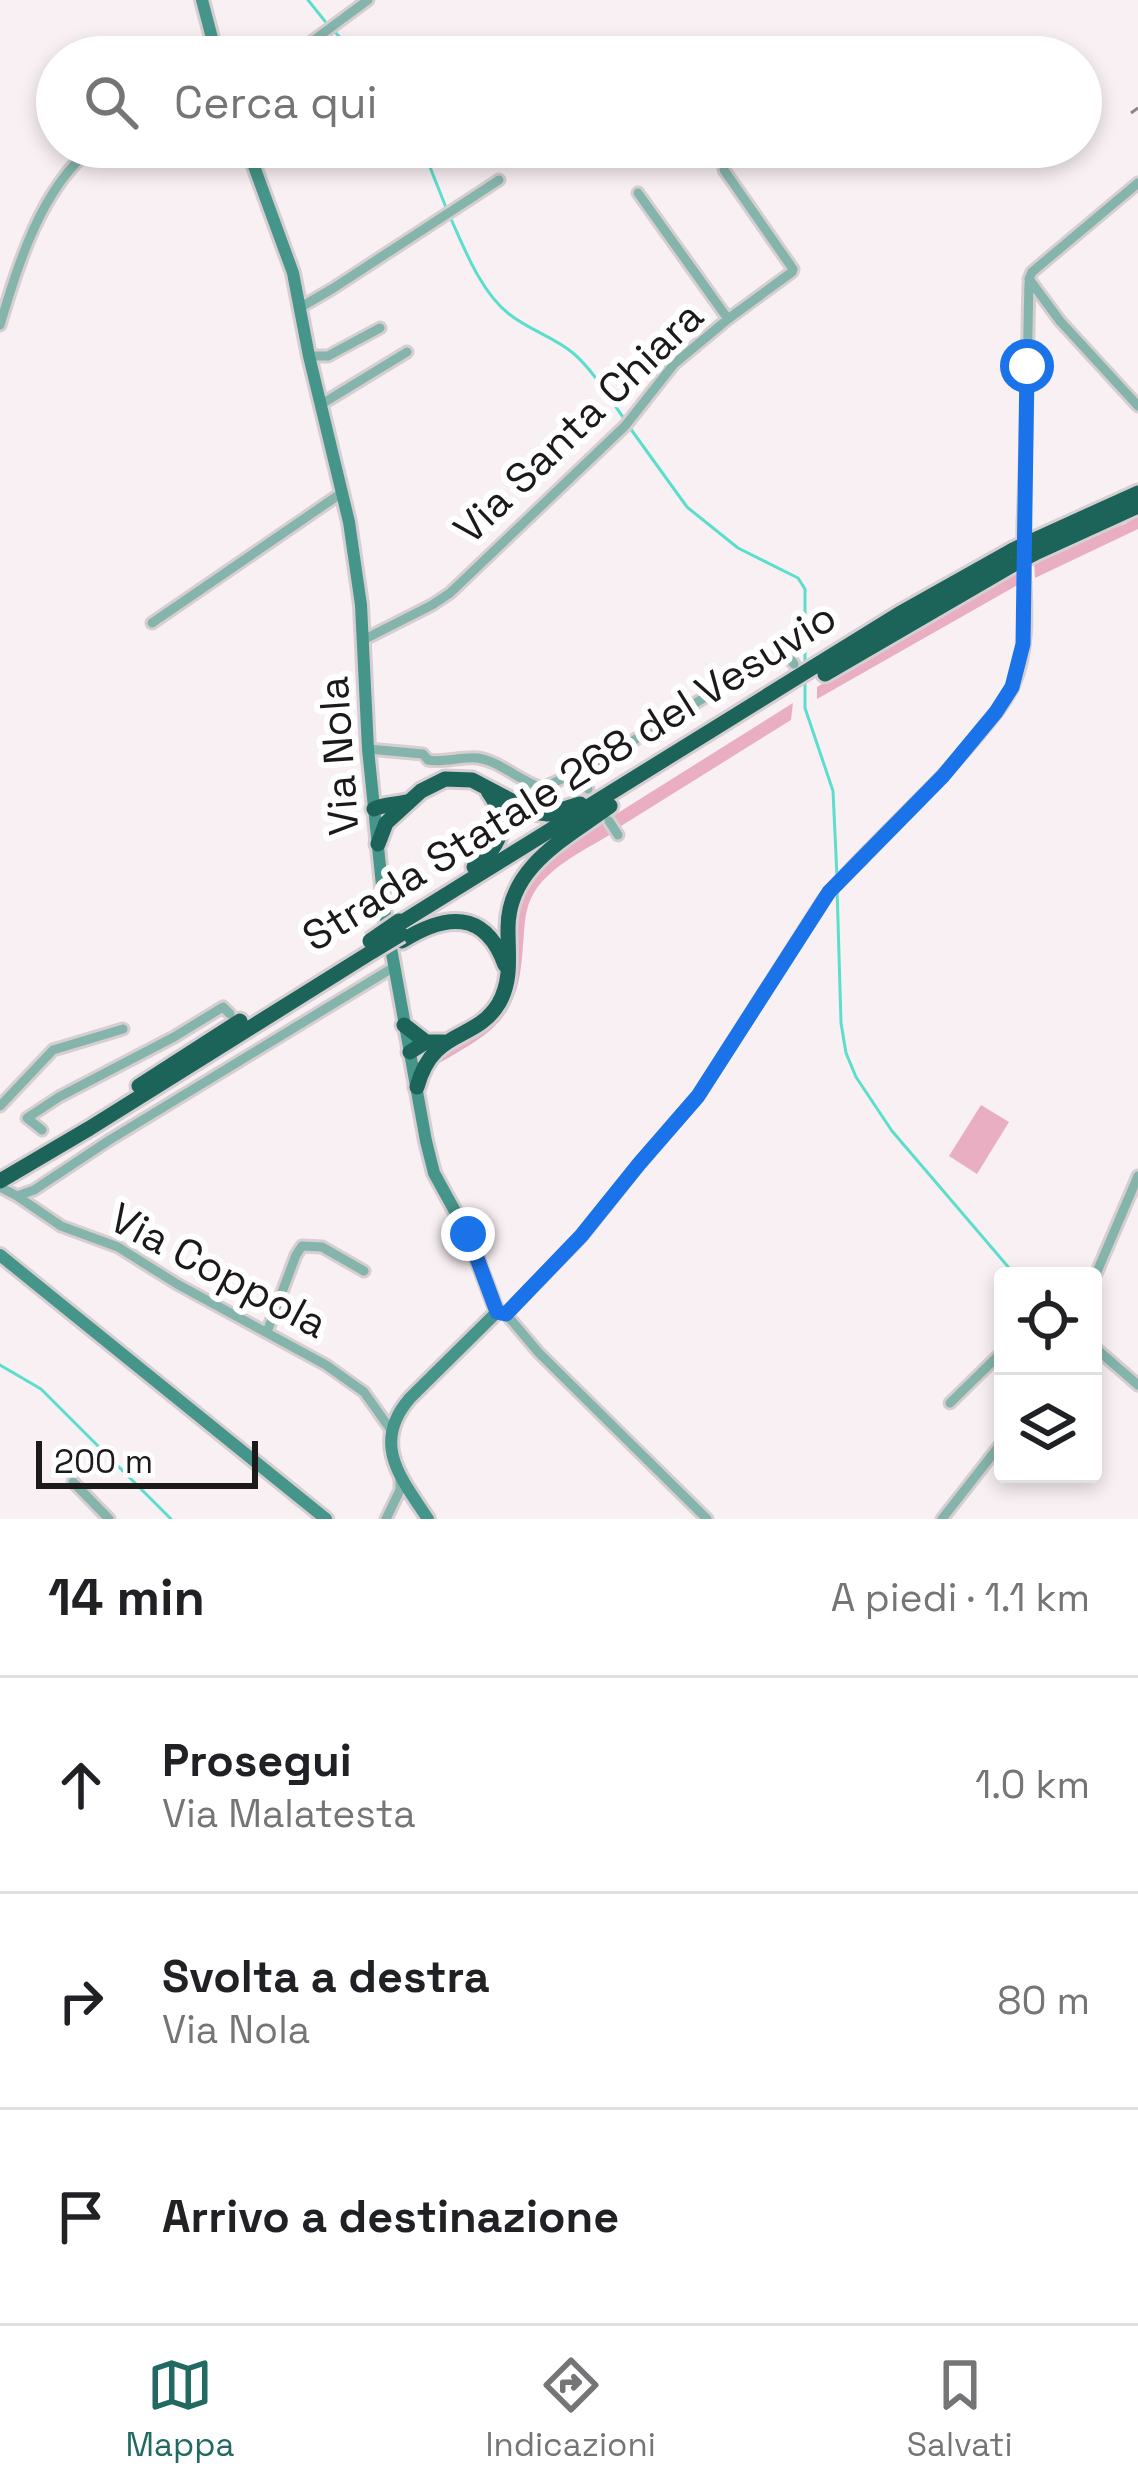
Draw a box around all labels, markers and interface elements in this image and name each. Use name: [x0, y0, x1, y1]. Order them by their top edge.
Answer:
search box: [36, 36, 1102, 168]
icon: search: [78, 69, 144, 135]
text: Cerca qui: [174, 74, 378, 131]
street label: Via Santa Chiara: [442, 290, 714, 555]
route start: [1000, 339, 1054, 393]
street label: Strada Statale 268 del Vesuvio: [293, 590, 846, 963]
street label: Via Nola: [306, 675, 370, 837]
street label: Via Coppola: [101, 1191, 337, 1350]
route end: [441, 1207, 495, 1261]
map controls: [994, 1267, 1102, 1483]
button: locate: [994, 1267, 1102, 1375]
button: layers: [994, 1375, 1102, 1483]
scale bar: [36, 1435, 258, 1488]
text: 200 m: [54, 1441, 153, 1483]
text: 14 min: [48, 1565, 205, 1630]
text: A piedi · 1.1 km: [831, 1573, 1090, 1622]
text: Prosegui: [162, 1732, 352, 1789]
icon: ahead: [48, 1752, 114, 1818]
text: 1.0 km: [975, 1760, 1090, 1809]
text: Via Malatesta: [162, 1789, 416, 1838]
text: Svolta a destra: [162, 1948, 490, 2005]
icon: right: [48, 1968, 114, 2034]
text: 80 m: [997, 1976, 1090, 2025]
text: Via Nola: [162, 2005, 310, 2054]
icon: arrive: [48, 2184, 114, 2250]
text: Arrivo a destinazione: [162, 2188, 619, 2245]
tab: Mappa: [125, 2352, 234, 2466]
tab: Indicazioni: [485, 2352, 656, 2466]
tab: Salvati: [907, 2352, 1013, 2466]

